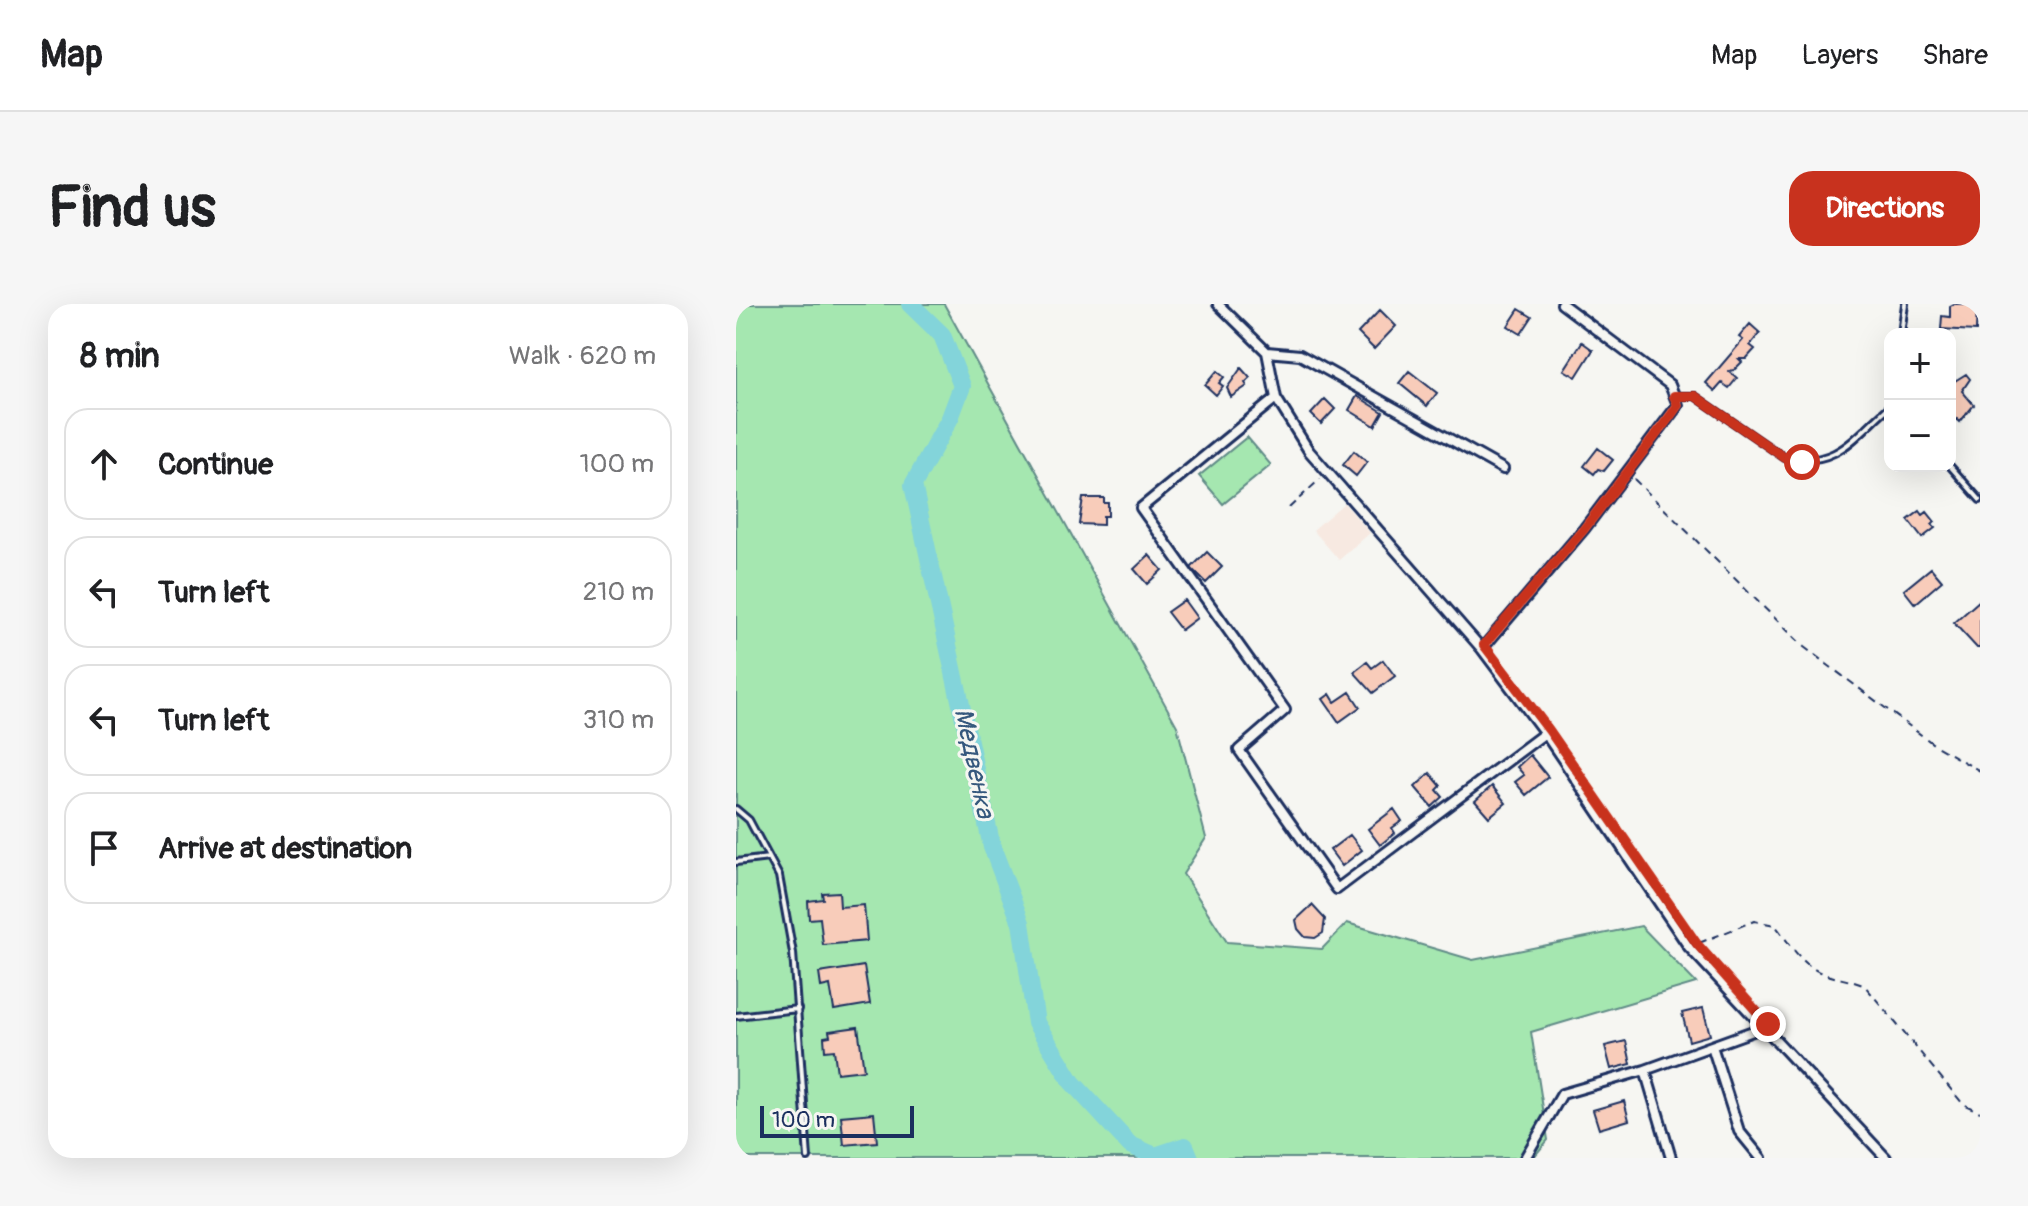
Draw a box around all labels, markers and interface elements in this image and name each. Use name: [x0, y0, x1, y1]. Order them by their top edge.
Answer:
text: Map: [40, 31, 103, 79]
text: Map: [1711, 38, 1757, 73]
text: Layers: [1801, 38, 1878, 73]
text: Share: [1922, 38, 1988, 73]
button: Directions: [1789, 171, 1980, 246]
text: Find us: [48, 174, 216, 243]
map controls: [1884, 328, 1956, 472]
button: +: [1884, 328, 1956, 400]
text: 8 min: [80, 335, 160, 378]
text: Walk · 620 m: [509, 340, 656, 372]
button: −: [1884, 400, 1956, 472]
icon: ahead: [82, 442, 126, 486]
route start: [1784, 444, 1820, 480]
text: Continue: [158, 446, 273, 483]
text: 100 m: [580, 448, 654, 480]
icon: left: [82, 570, 126, 614]
text: Turn left: [158, 574, 269, 611]
text: 210 m: [583, 576, 654, 608]
icon: left: [82, 698, 126, 742]
text: Turn left: [158, 702, 269, 739]
text: 310 m: [583, 704, 654, 736]
water label: Медвенка: [947, 705, 1002, 823]
icon: arrive: [82, 826, 126, 870]
text: Arrive at destination: [158, 830, 412, 867]
route end: [1750, 1006, 1786, 1042]
scale bar: [760, 1102, 914, 1138]
text: 100 m: [772, 1106, 835, 1134]

